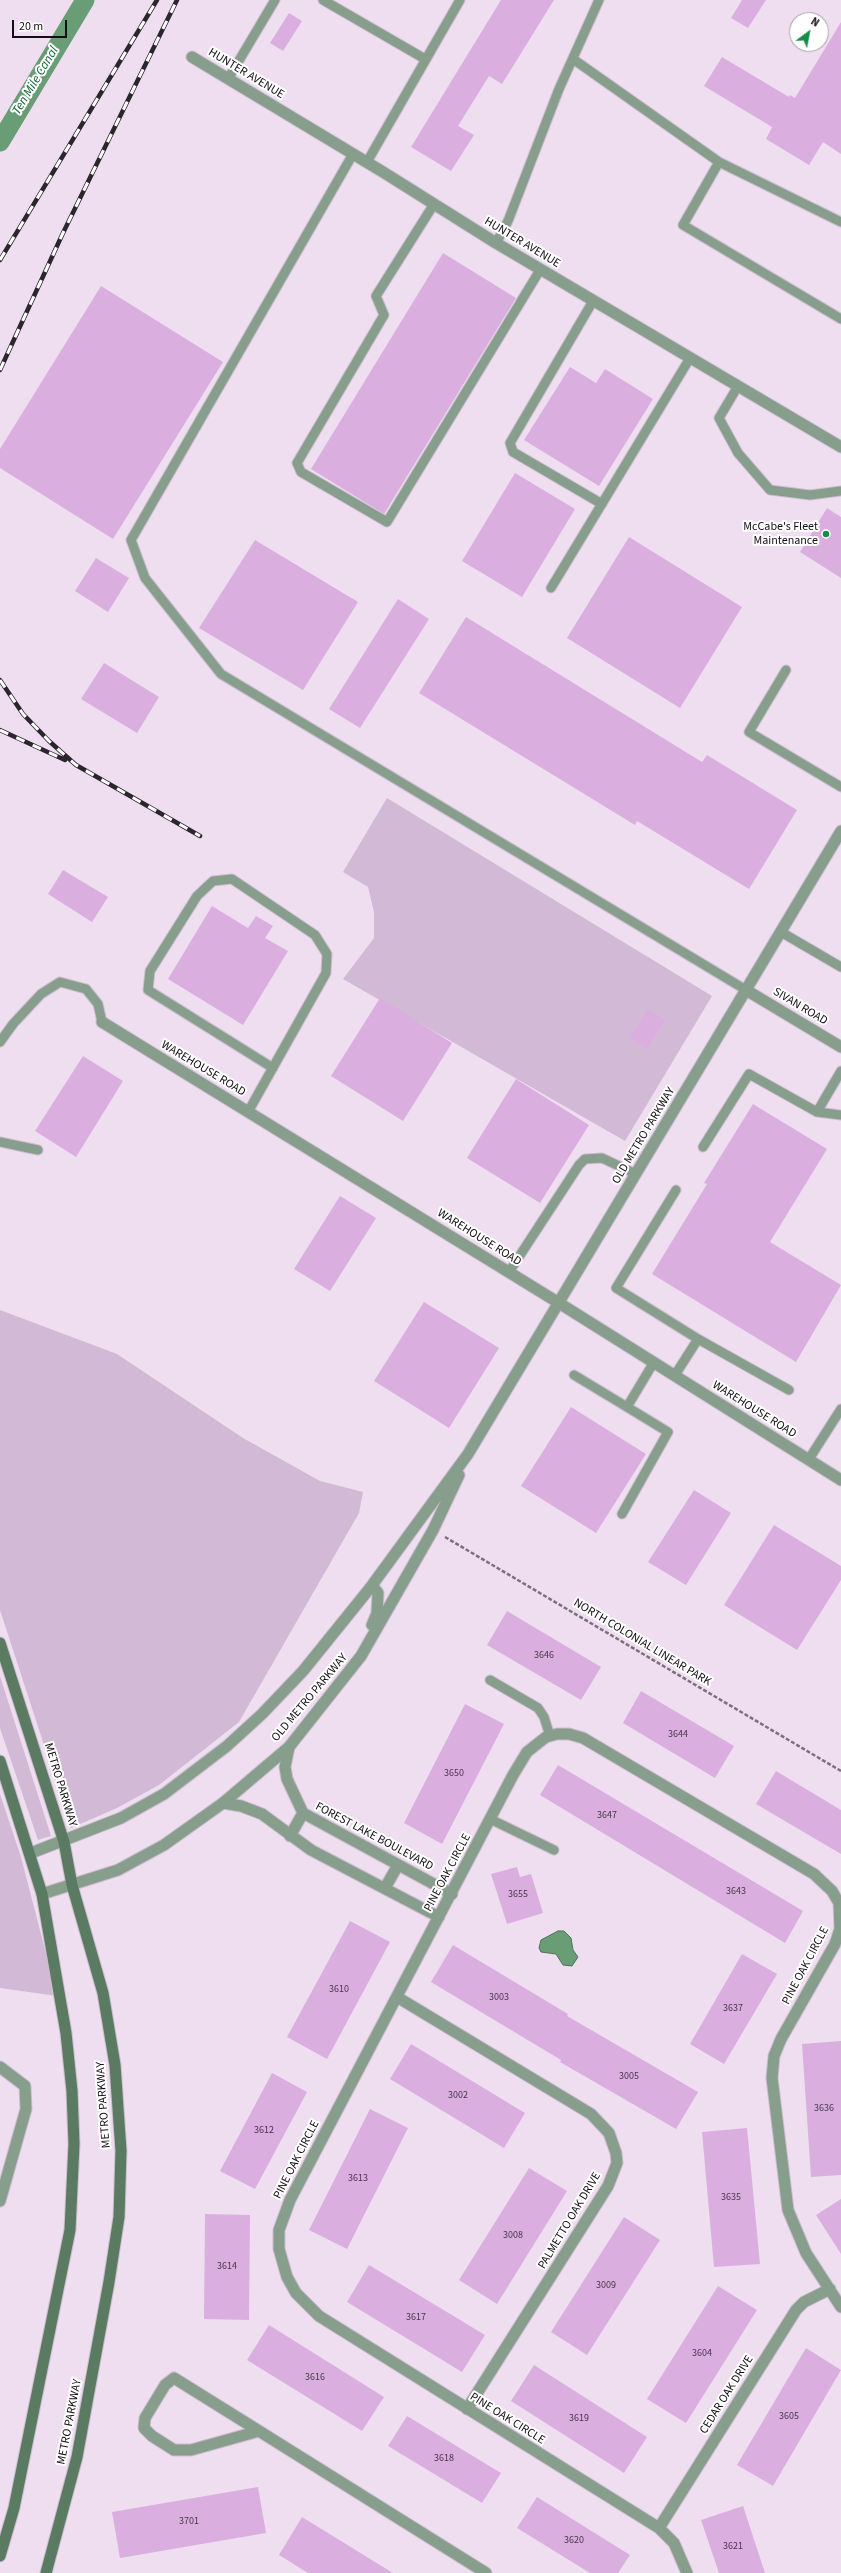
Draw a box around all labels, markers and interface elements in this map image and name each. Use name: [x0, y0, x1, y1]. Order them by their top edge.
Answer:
scale bar: [14, 12, 69, 38]
north arrow: [789, 12, 829, 52]
text: N: [808, 14, 822, 31]
text: 20 m: [19, 18, 43, 35]
water label: Ten Mile Canal: [10, 44, 62, 118]
street label: HUNTER AVENUE: [205, 46, 287, 102]
street label: HUNTER AVENUE: [481, 215, 563, 271]
place label: McCabe's Fleet Maintenance: [743, 520, 818, 548]
marker: McCabe's Fleet Maintenance: [821, 529, 831, 539]
street label: SIVAN ROAD: [770, 985, 830, 1029]
street label: WAREHOUSE ROAD: [158, 1038, 248, 1100]
street label: OLD METRO PARKWAY: [609, 1085, 679, 1187]
street label: WAREHOUSE ROAD: [434, 1206, 524, 1270]
street label: WAREHOUSE ROAD: [709, 1378, 799, 1442]
street label: NORTH COLONIAL LINEAR PARK: [571, 1596, 713, 1690]
house number: 3646: [534, 1650, 554, 1662]
street label: OLD METRO PARKWAY: [269, 1651, 351, 1745]
house number: 3644: [668, 1729, 688, 1741]
street label: METRO PARKWAY: [40, 1741, 80, 1829]
house number: 3650: [444, 1768, 464, 1780]
street label: FOREST LAKE BOULEVARD: [313, 1800, 435, 1874]
house number: 3647: [597, 1810, 617, 1822]
street label: PINE OAK CIRCLE: [421, 1832, 475, 1914]
house number: 3643: [726, 1886, 746, 1898]
house number: 3655: [508, 1889, 528, 1901]
street label: PINE OAK CIRCLE: [779, 1925, 833, 2007]
house number: 3610: [329, 1984, 349, 1996]
house number: 3003: [489, 1992, 509, 2004]
house number: 3637: [723, 2003, 743, 2015]
street label: METRO PARKWAY: [94, 2061, 114, 2149]
house number: 3005: [619, 2071, 639, 2083]
house number: 3002: [448, 2090, 468, 2102]
house number: 3636: [814, 2103, 834, 2115]
street label: PINE OAK CIRCLE: [271, 2118, 323, 2202]
house number: 3612: [254, 2125, 274, 2137]
street label: PALMETTO OAK DRIVE: [535, 2170, 605, 2272]
house number: 3613: [348, 2173, 368, 2185]
house number: 3635: [721, 2192, 741, 2204]
house number: 3008: [503, 2230, 523, 2242]
house number: 3614: [217, 2261, 237, 2273]
house number: 3009: [596, 2280, 616, 2292]
house number: 3617: [406, 2312, 426, 2324]
house number: 3604: [692, 2348, 712, 2360]
street label: CEDAR OAK DRIVE: [697, 2353, 757, 2437]
house number: 3616: [305, 2372, 325, 2384]
street label: METRO PARKWAY: [55, 2378, 85, 2466]
street label: PINE OAK CIRCLE: [467, 2390, 547, 2448]
house number: 3605: [779, 2411, 799, 2423]
house number: 3619: [569, 2413, 589, 2425]
house number: 3618: [434, 2453, 454, 2465]
house number: 3701: [179, 2516, 199, 2528]
house number: 3620: [564, 2535, 584, 2547]
house number: 3621: [723, 2541, 743, 2553]

